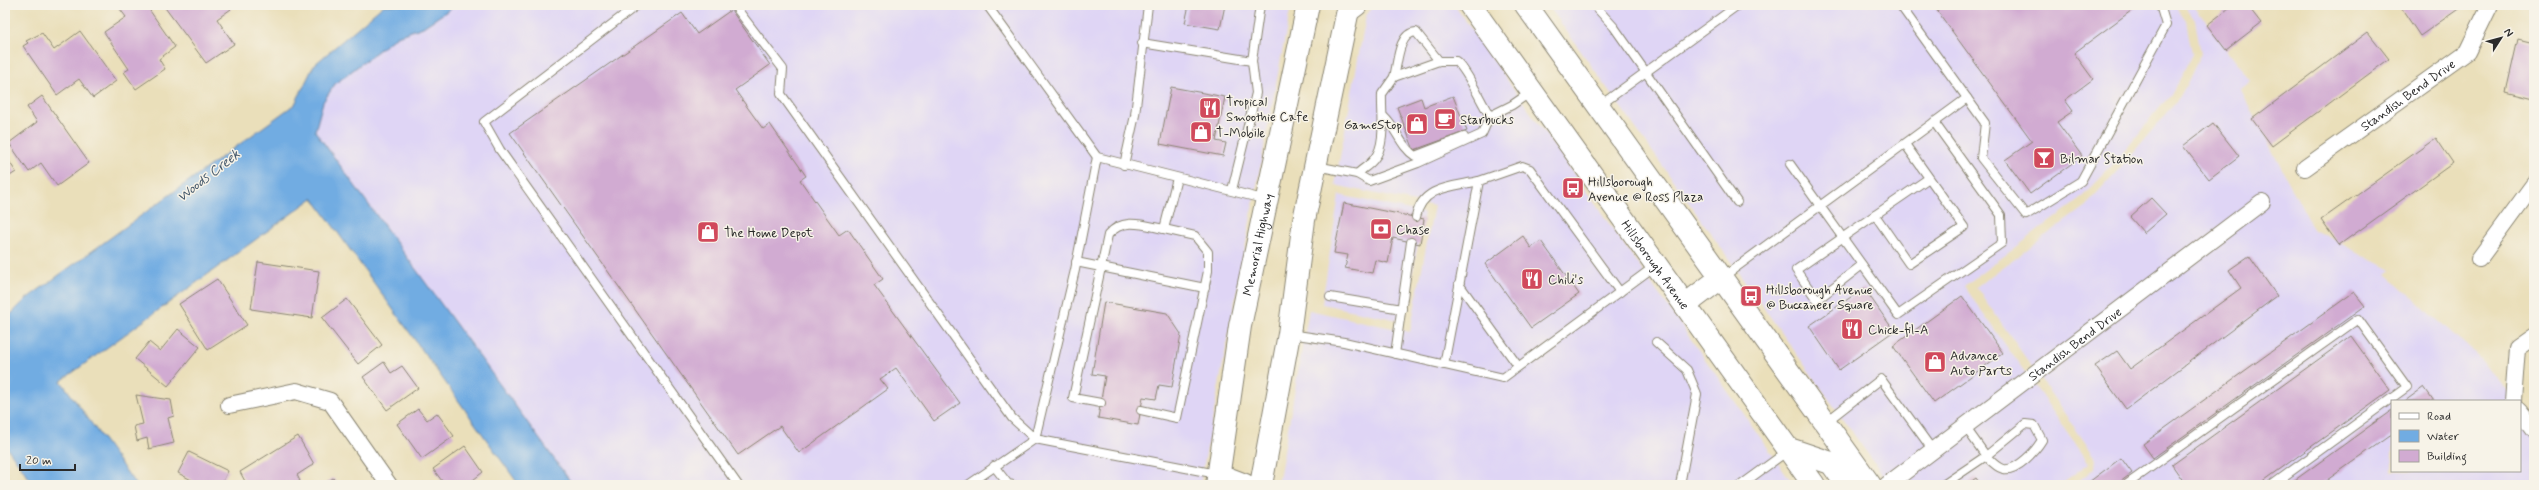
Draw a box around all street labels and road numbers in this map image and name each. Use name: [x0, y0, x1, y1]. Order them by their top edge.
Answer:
street label: Standish Bend Drive: [2357, 56, 2459, 136]
street label: Memorial Highway: [1240, 192, 1278, 298]
street label: Hillsborough Avenue: [1617, 217, 1693, 314]
street label: Standish Bend Drive: [2025, 304, 2126, 385]

